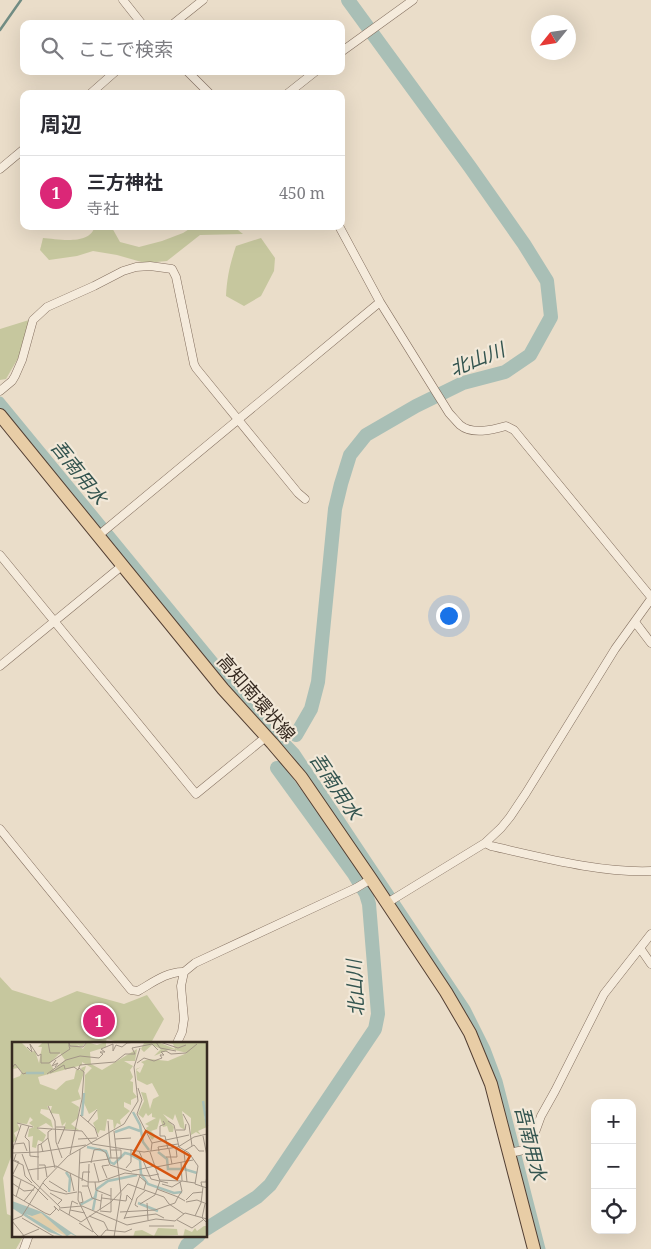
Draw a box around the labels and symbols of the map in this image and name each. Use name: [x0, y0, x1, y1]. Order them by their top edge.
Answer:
north arrow: [531, 15, 576, 60]
water label: 北山川: [446, 336, 510, 382]
water label: 吾南用水: [45, 434, 114, 511]
your location: [436, 603, 462, 629]
street label: 高知南環状線: [212, 649, 301, 746]
water label: 吾南用水: [304, 747, 369, 826]
water label: 北山川: [340, 957, 369, 1017]
pin: 1: [83, 1002, 115, 1040]
inset map: [12, 1042, 208, 1236]
water label: 吾南用水: [509, 1103, 553, 1185]

